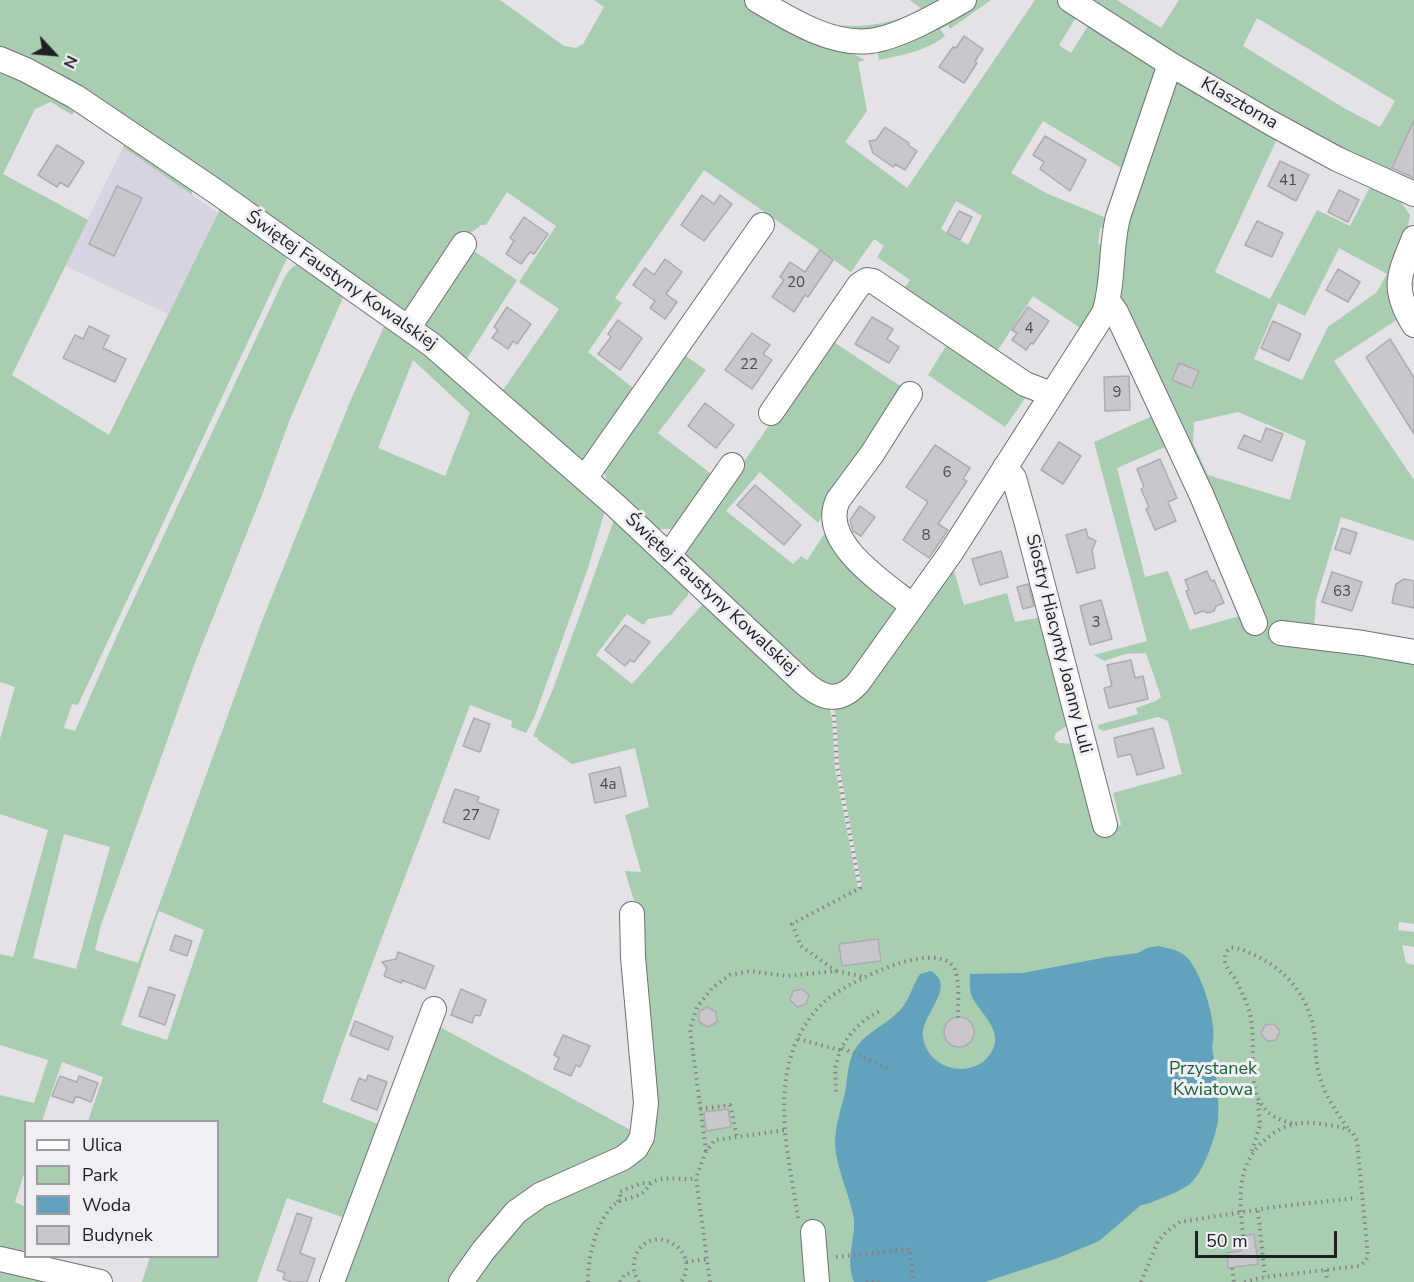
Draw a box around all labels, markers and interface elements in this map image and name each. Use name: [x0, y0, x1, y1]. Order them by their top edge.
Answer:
north arrow: [24, 24, 84, 84]
text: N: [58, 52, 83, 72]
street label: Klasztorna: [1197, 73, 1281, 135]
house number: 41: [1279, 172, 1297, 190]
street label: Świętej Faustyny Kowalskiej: [241, 207, 441, 355]
house number: 20: [787, 274, 805, 292]
house number: 4: [1025, 320, 1033, 338]
house number: 22: [740, 356, 758, 374]
house number: 9: [1113, 384, 1121, 402]
house number: 6: [943, 464, 951, 482]
street label: Świętej Faustyny Kowalskiej: [620, 509, 802, 681]
house number: 8: [922, 527, 930, 545]
street label: Siostry Hiacynty Joanny Luli: [1020, 532, 1096, 756]
house number: 63: [1333, 583, 1351, 601]
house number: 3: [1092, 614, 1100, 632]
house number: 4a: [600, 776, 616, 794]
house number: 27: [462, 807, 480, 825]
park label: Przystanek Kwiatowa: [1169, 1059, 1257, 1102]
legend: [24, 1120, 219, 1258]
text: Ulica: [82, 1133, 122, 1157]
text: Park: [82, 1163, 118, 1187]
text: Woda: [82, 1193, 131, 1217]
scale bar: [1198, 1219, 1340, 1257]
text: Budynek: [82, 1223, 153, 1247]
text: 50 m: [1206, 1229, 1248, 1253]

